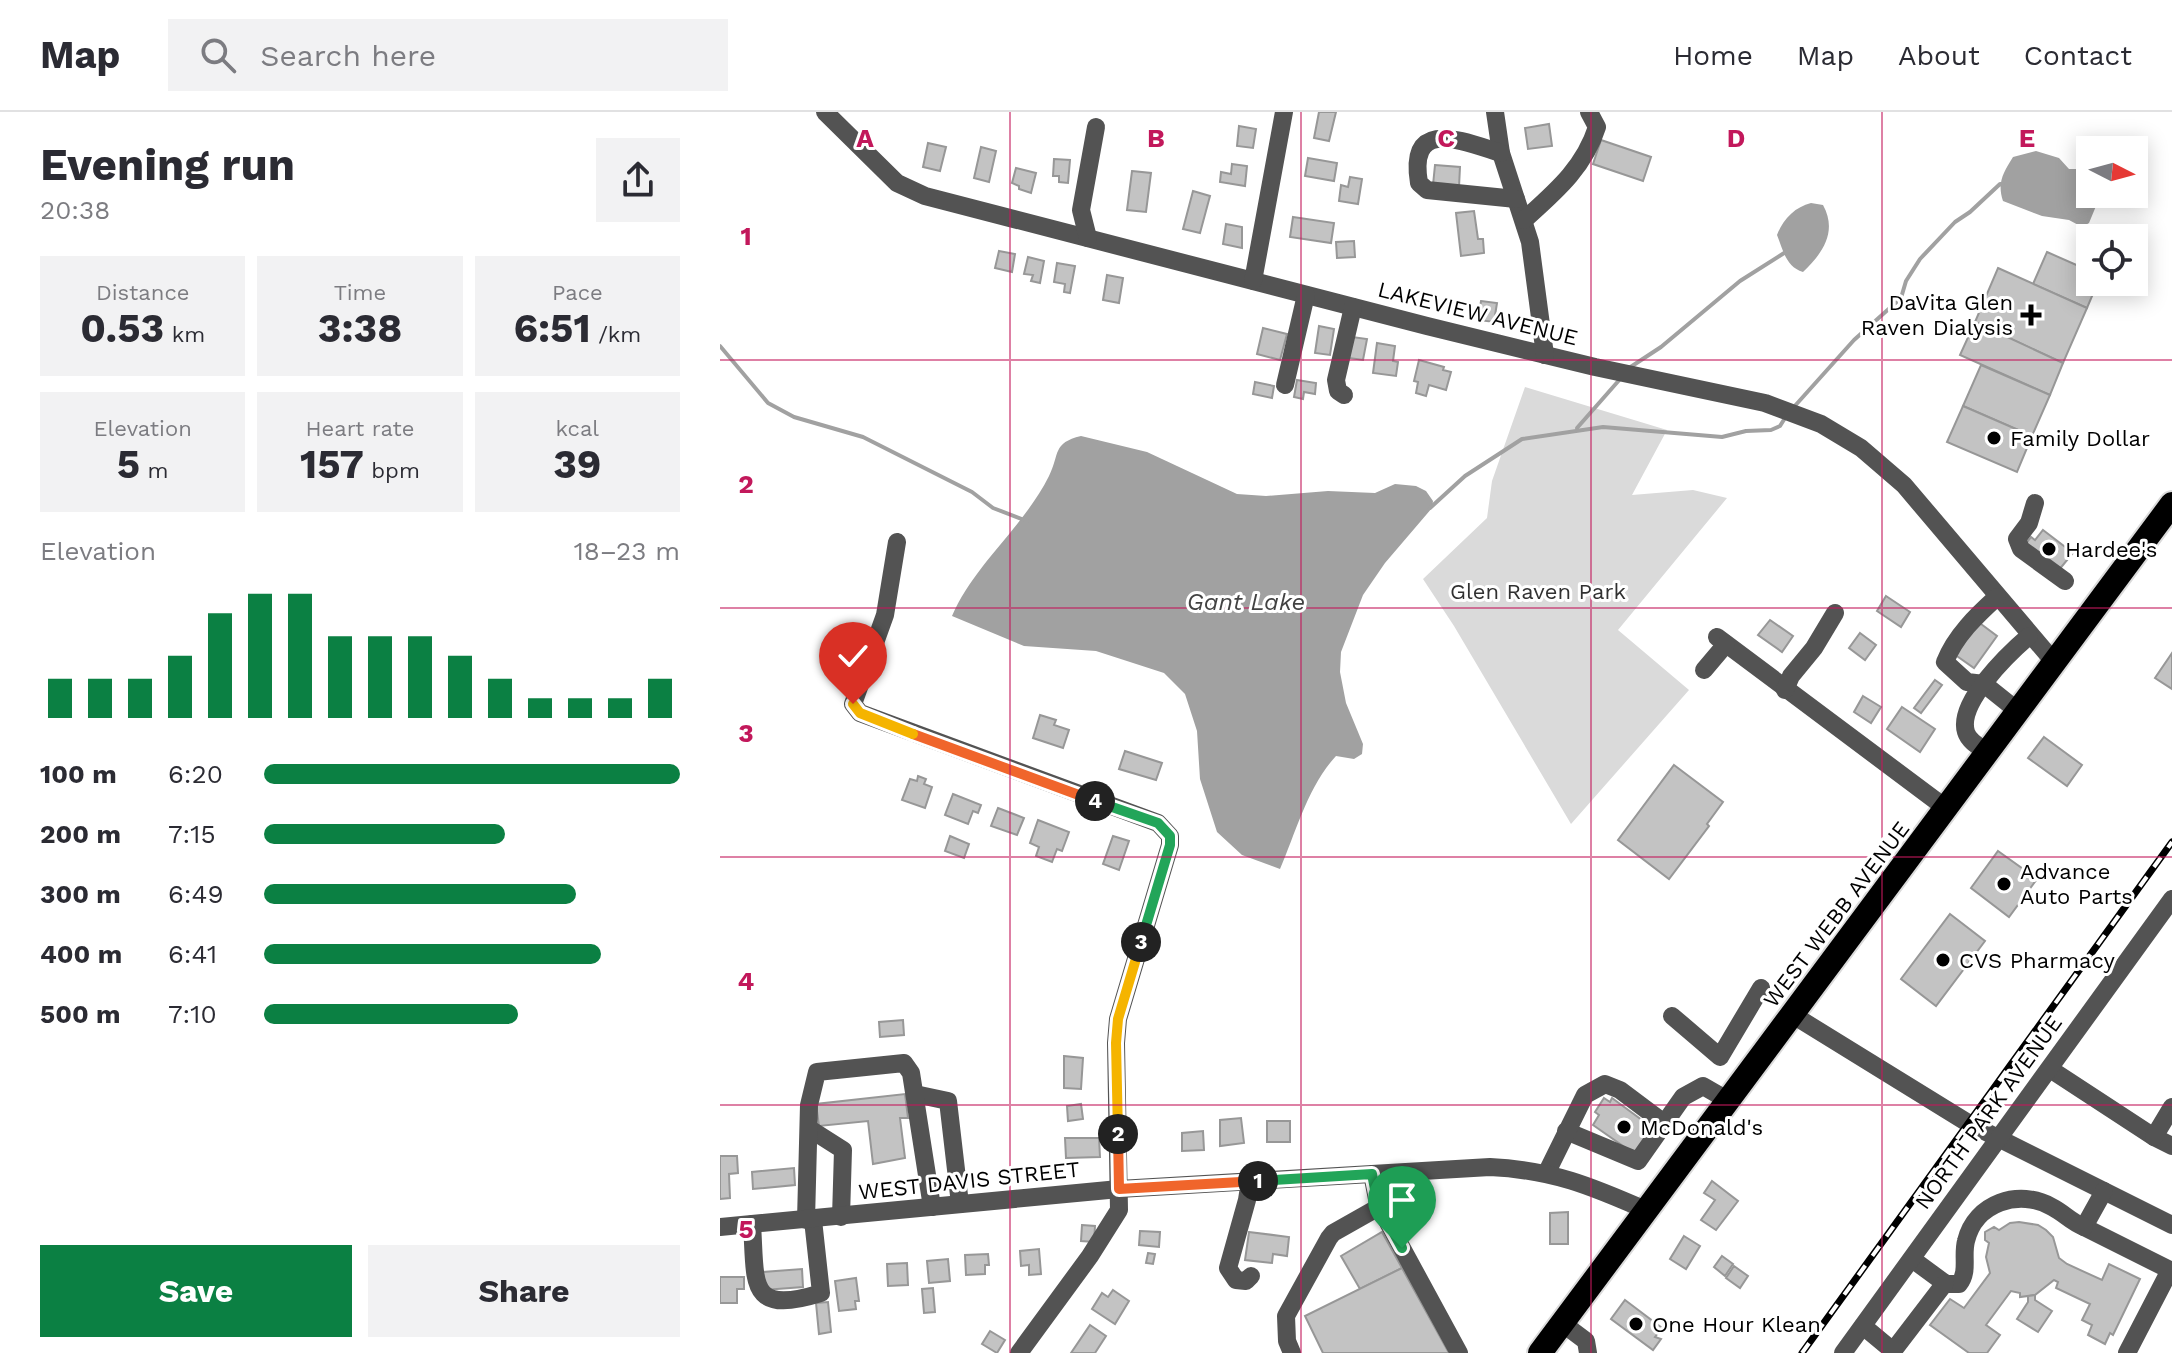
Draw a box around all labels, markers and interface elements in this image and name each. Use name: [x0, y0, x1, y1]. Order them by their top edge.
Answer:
search box: [168, 19, 728, 91]
text: Map: [40, 33, 120, 77]
icon: search: [196, 33, 240, 77]
text: Search here: [260, 38, 436, 73]
text: Home: [1673, 39, 1753, 72]
text: Map: [1797, 39, 1854, 72]
text: About: [1898, 39, 1980, 72]
text: Contact: [2024, 39, 2132, 72]
text: A: [856, 123, 874, 153]
text: B: [1147, 123, 1165, 153]
text: C: [1437, 123, 1455, 153]
text: D: [1727, 123, 1745, 153]
text: E: [2019, 123, 2035, 153]
north arrow: [2076, 136, 2148, 208]
map controls: [2076, 136, 2148, 296]
button: share: [596, 138, 680, 222]
text: Evening run: [40, 139, 295, 191]
text: 20:38: [40, 195, 110, 225]
text: 1: [740, 221, 752, 251]
button: locate: [2076, 224, 2148, 296]
street label: LAKEVIEW AVENUE: [1375, 277, 1581, 350]
text: Distance: [96, 280, 189, 305]
text: Time: [334, 280, 386, 305]
text: Pace: [552, 280, 603, 305]
place label: DaVita Glen Raven Dialysis: [1861, 290, 2013, 340]
marker: DaVita Glen Raven Dialysis: [2020, 304, 2042, 326]
text: 0.53: [80, 305, 164, 352]
text: 3:38: [318, 305, 402, 352]
text: 6:51: [513, 305, 591, 352]
text: km: [164, 322, 205, 347]
text: /km: [591, 322, 641, 347]
text: Elevation: [94, 416, 192, 441]
text: Heart rate: [306, 416, 414, 441]
text: kcal: [556, 416, 599, 441]
place label: Family Dollar: [2010, 426, 2150, 451]
marker: Family Dollar: [1985, 429, 2003, 447]
text: 5: [117, 441, 140, 488]
text: 157: [300, 441, 364, 488]
text: 39: [553, 441, 602, 488]
text: m: [140, 458, 169, 483]
text: bpm: [364, 458, 420, 483]
text: 2: [738, 469, 754, 499]
text: Elevation: [40, 536, 156, 566]
text: 18–23 m: [574, 536, 680, 566]
place label: Hardee's: [2065, 537, 2157, 562]
marker: Hardee's: [2040, 540, 2058, 558]
park label: Glen Raven Park: [1450, 579, 1626, 604]
water label: Gant Lake: [1187, 588, 1305, 616]
pin: [819, 622, 887, 704]
icon: check: [831, 634, 875, 678]
text: 3: [738, 718, 754, 748]
text: 100 m: [40, 759, 117, 789]
text: 6:20: [168, 759, 223, 789]
pin: 4: [1075, 781, 1115, 821]
text: 4: [1088, 788, 1102, 813]
street label: WEST WEBB AVENUE: [1758, 817, 1914, 1012]
text: 200 m: [40, 819, 121, 849]
text: 7:15: [168, 819, 216, 849]
place label: Advance Auto Parts: [2020, 859, 2133, 909]
marker: Advance Auto Parts: [1995, 875, 2013, 893]
text: 300 m: [40, 879, 121, 909]
text: 6:49: [168, 879, 223, 909]
pin: 3: [1121, 922, 1161, 962]
text: 3: [1134, 929, 1148, 954]
text: 400 m: [40, 939, 122, 969]
text: 6:41: [168, 939, 217, 969]
place label: CVS Pharmacy: [1959, 948, 2115, 973]
marker: CVS Pharmacy: [1934, 951, 1952, 969]
text: 4: [738, 966, 755, 996]
text: 500 m: [40, 999, 121, 1029]
text: 7:10: [168, 999, 217, 1029]
street label: NORTH PARK AVENUE: [1910, 1011, 2067, 1214]
pin: 2: [1098, 1114, 1138, 1154]
place label: McDonald's: [1640, 1115, 1763, 1140]
marker: McDonald's: [1615, 1118, 1633, 1136]
text: 2: [1111, 1121, 1125, 1146]
street label: WEST DAVIS STREET: [857, 1156, 1081, 1205]
pin: 1: [1238, 1161, 1278, 1201]
pin: [1368, 1166, 1436, 1248]
text: 1: [1253, 1168, 1263, 1193]
icon: arrive: [1380, 1178, 1424, 1222]
text: 5: [738, 1214, 754, 1244]
button: Save: [40, 1245, 352, 1337]
button: Share: [368, 1245, 680, 1337]
place label: One Hour Klean: [1652, 1312, 1821, 1337]
marker: One Hour Klean: [1627, 1315, 1645, 1333]

